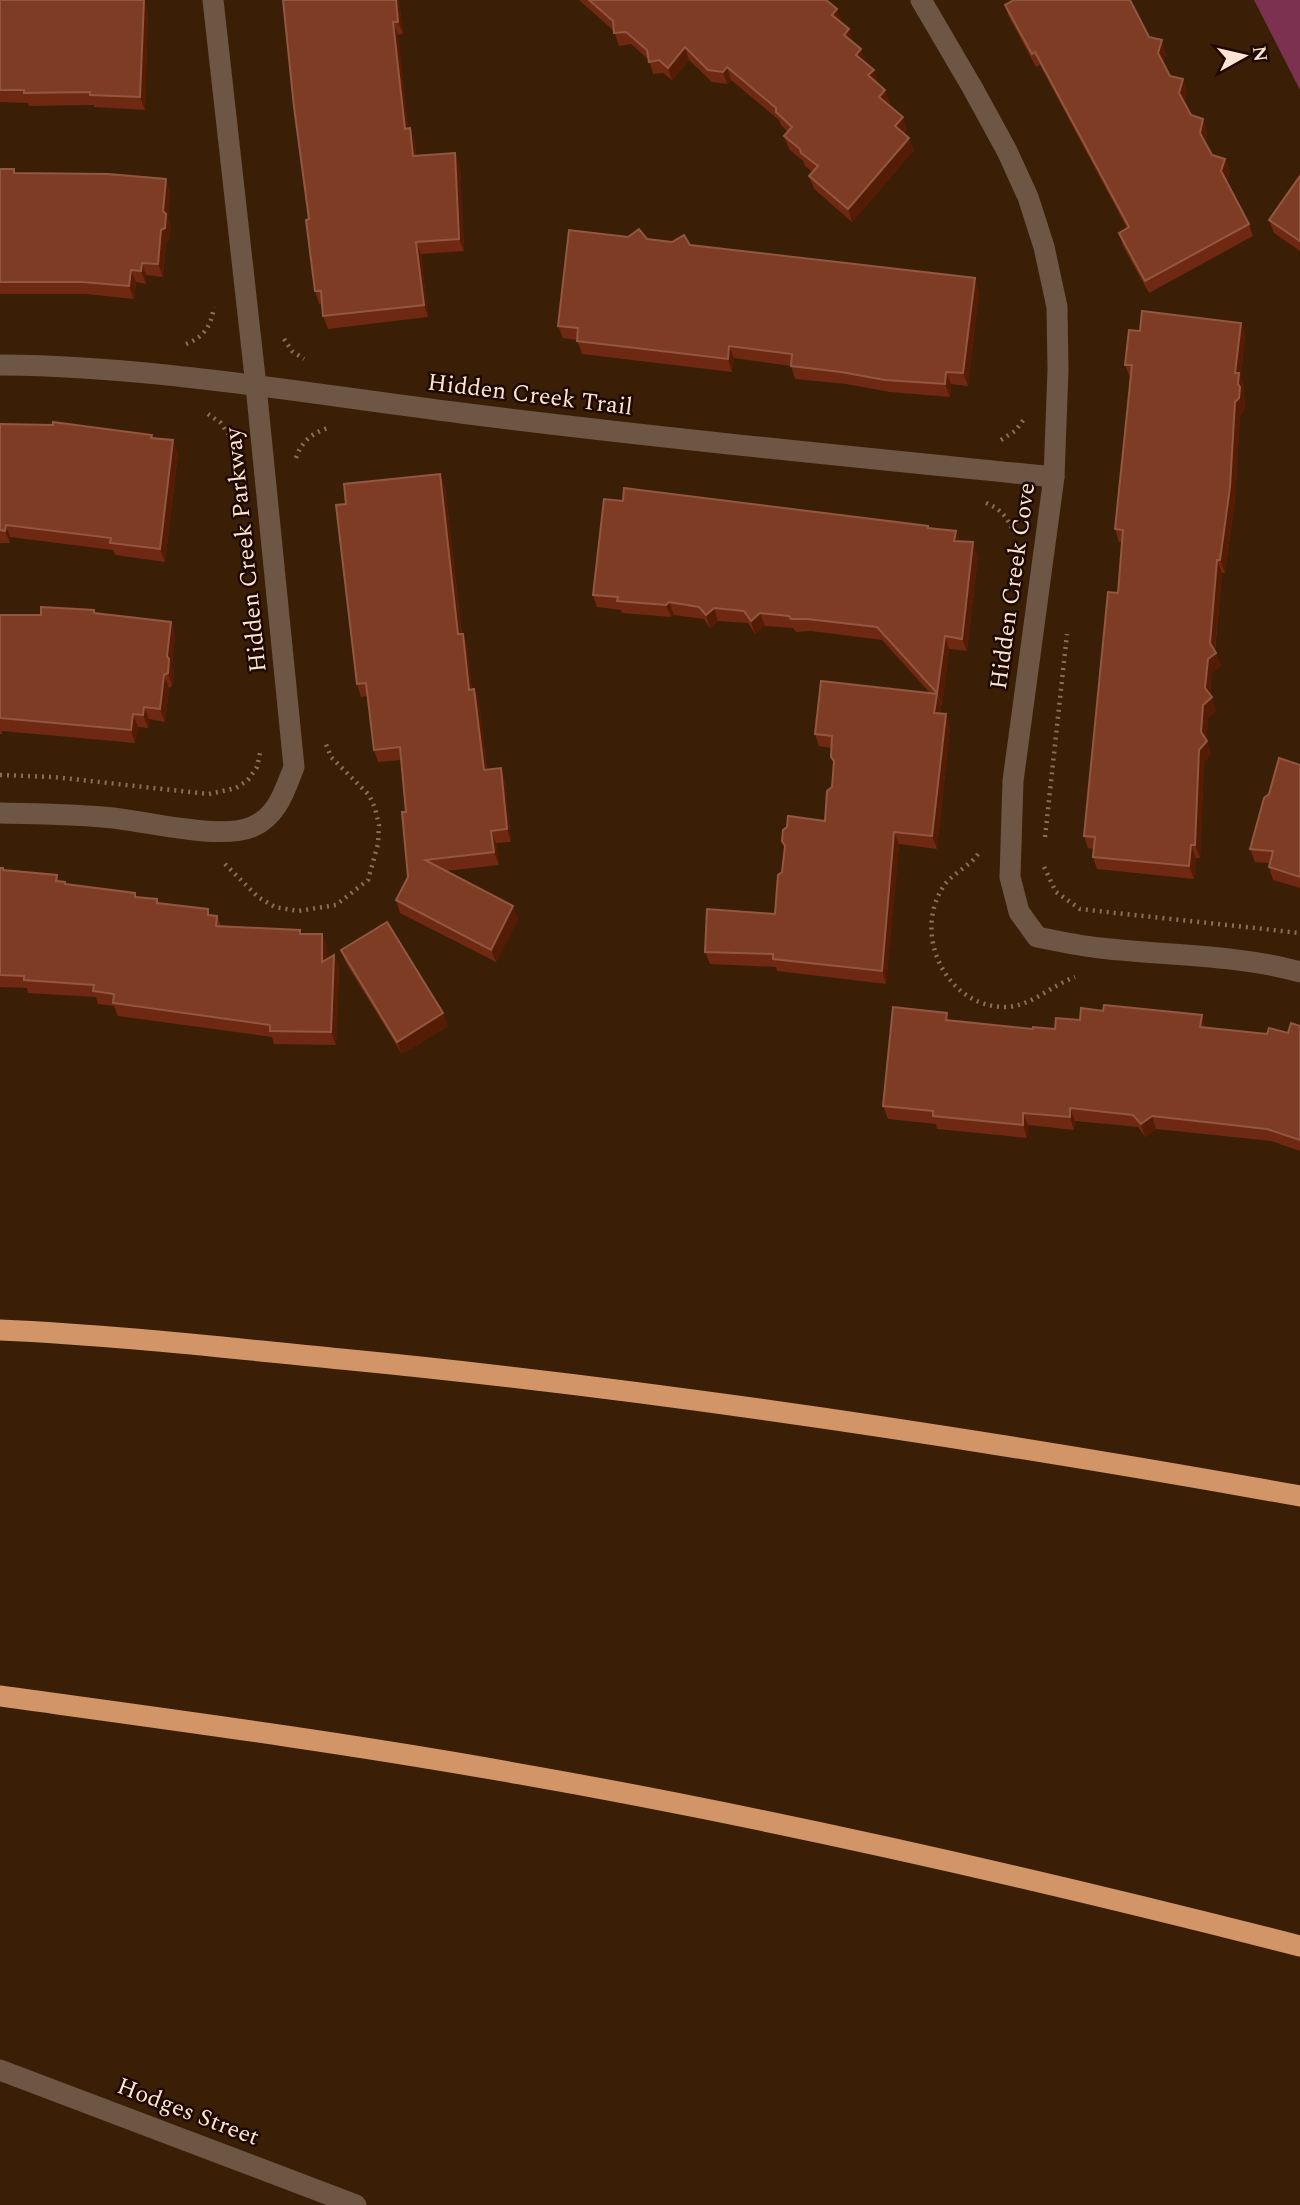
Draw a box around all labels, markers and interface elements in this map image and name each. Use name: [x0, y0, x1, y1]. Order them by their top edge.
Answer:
north arrow: [1209, 21, 1279, 91]
text: N: [1244, 44, 1275, 64]
street label: Hidden Creek Trail: [425, 365, 635, 425]
street label: Hidden Creek Parkway: [215, 425, 277, 674]
street label: Hidden Creek Cove: [981, 480, 1045, 692]
street label: Hodges Street: [112, 2068, 264, 2156]

